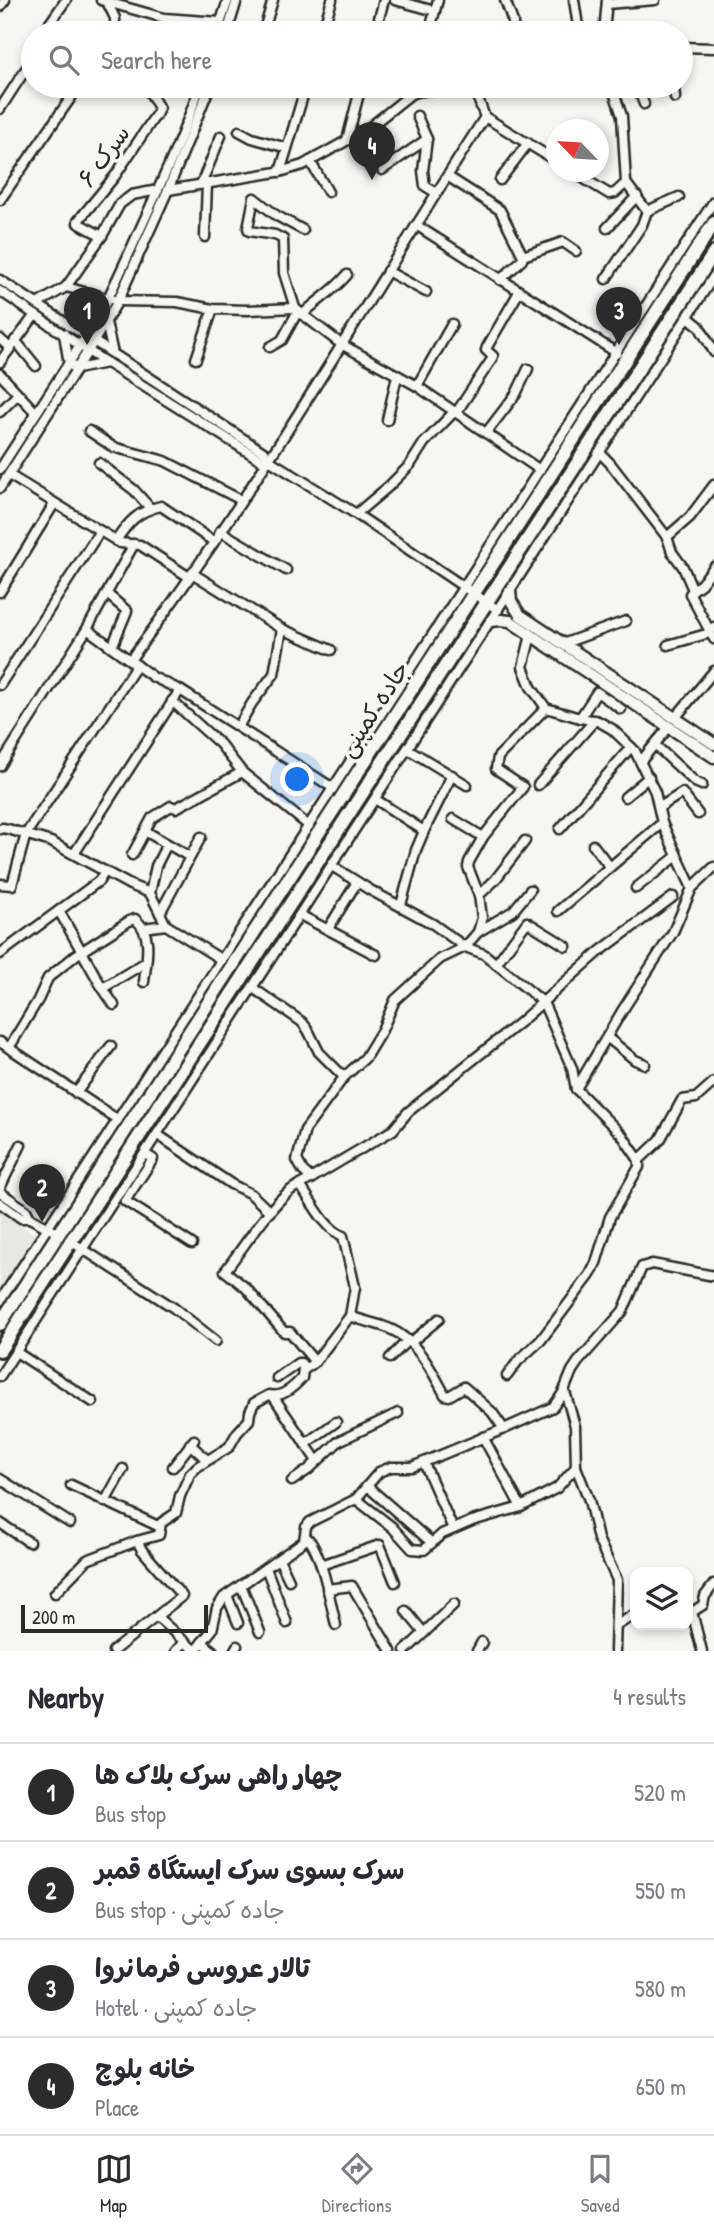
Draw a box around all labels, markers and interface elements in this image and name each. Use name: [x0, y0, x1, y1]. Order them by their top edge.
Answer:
search box: [21, 21, 693, 98]
icon: search: [45, 41, 83, 79]
text: Search here: [101, 42, 212, 77]
street label: سرک ۶: [70, 118, 137, 193]
north arrow: [546, 119, 609, 182]
pin: 4: [349, 122, 395, 180]
pin: 1: [64, 287, 110, 345]
pin: 3: [596, 287, 642, 345]
street label: جاده کمپنی: [330, 654, 416, 763]
your location: [280, 762, 314, 796]
pin: 2: [19, 1164, 65, 1222]
map controls: [630, 1567, 693, 1630]
button: layers: [630, 1567, 693, 1630]
scale bar: [21, 1602, 208, 1634]
text: 200 m: [32, 1604, 75, 1630]
text: Nearby: [28, 1677, 104, 1717]
text: 4 results: [613, 1681, 686, 1712]
text: چهار راهی سرک بلاک ها: [95, 1757, 342, 1792]
text: 1: [47, 1777, 55, 1808]
text: 520 m: [634, 1777, 686, 1808]
text: Bus stop: [95, 1798, 166, 1829]
text: سرک بسوی سرک ایستگاه قمبر: [95, 1852, 405, 1887]
text: 2: [46, 1875, 56, 1906]
text: 550 m: [635, 1875, 686, 1906]
text: Bus stop · جاده کمپنی: [95, 1894, 285, 1925]
text: تالار عروسی فرمانروا: [95, 1950, 310, 1985]
text: 3: [46, 1973, 56, 2004]
text: 580 m: [635, 1973, 686, 2004]
text: Hotel · جاده کمپنی: [95, 1992, 257, 2023]
text: خانه بلوچ: [95, 2051, 195, 2086]
text: 4: [47, 2071, 55, 2102]
text: 650 m: [636, 2071, 686, 2102]
text: Place: [95, 2092, 139, 2123]
tab: Map: [95, 2150, 133, 2218]
tab: Directions: [322, 2150, 392, 2218]
tab: Saved: [581, 2150, 619, 2218]

